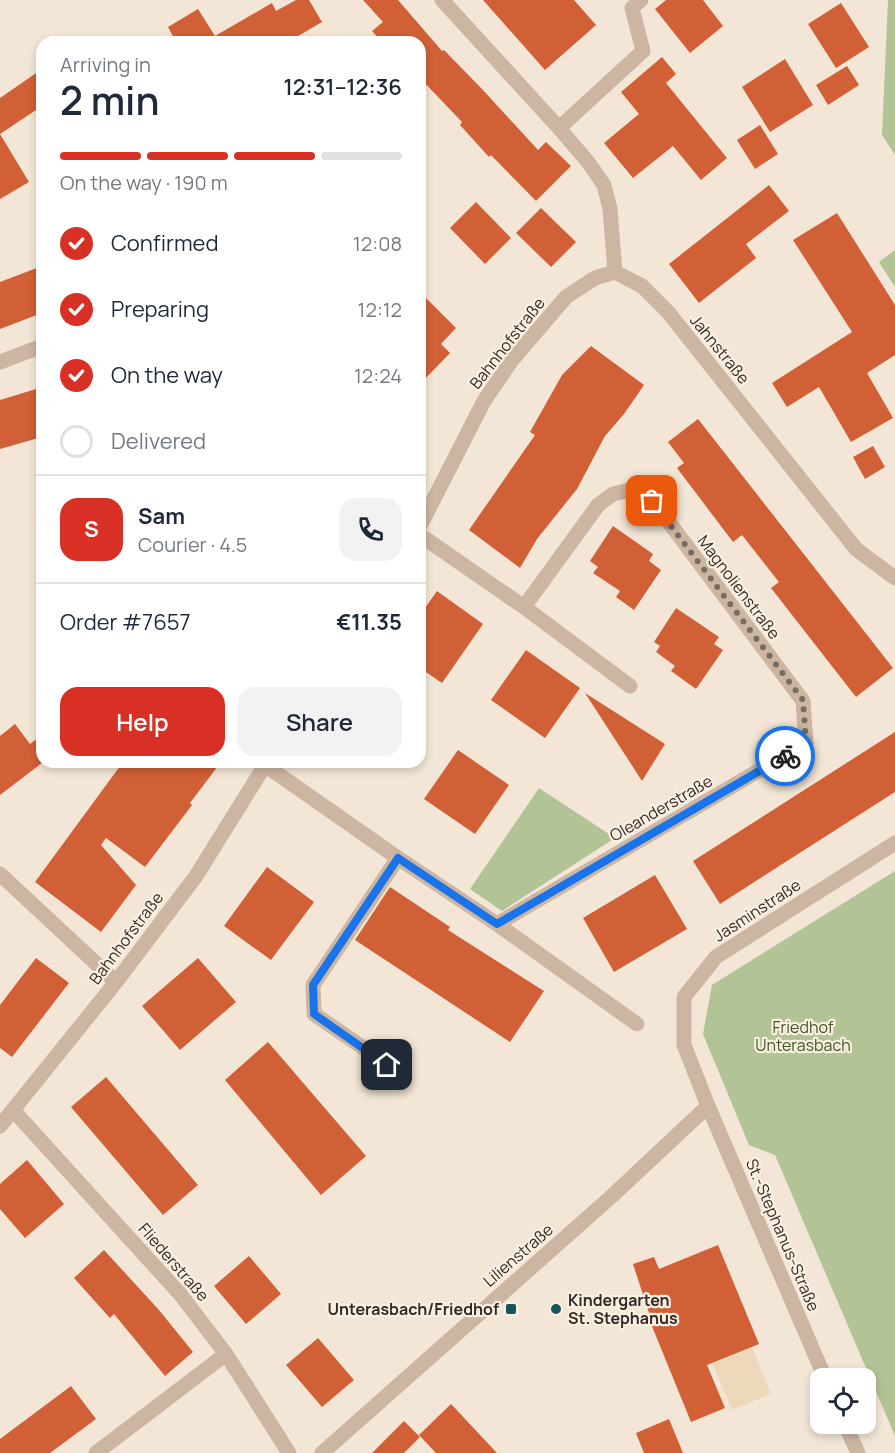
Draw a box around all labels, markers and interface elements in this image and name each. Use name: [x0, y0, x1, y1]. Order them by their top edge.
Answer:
text: Arriving in: [60, 51, 151, 78]
text: 12:31–12:36: [283, 72, 402, 102]
text: 2 min: [60, 73, 159, 127]
text: On the way · 190 m: [60, 169, 228, 196]
icon: check: [60, 227, 93, 260]
text: Confirmed: [111, 228, 219, 258]
text: 12:08: [353, 230, 402, 257]
icon: check: [60, 293, 93, 326]
street label: Bahnhofstraße: [464, 293, 550, 393]
text: Preparing: [111, 294, 209, 324]
text: 12:12: [358, 296, 402, 323]
street label: Jahnstraße: [685, 310, 755, 388]
icon: check: [60, 359, 93, 392]
text: On the way: [111, 360, 223, 390]
text: 12:24: [354, 362, 402, 389]
text: Delivered: [111, 426, 206, 456]
pin: [626, 475, 677, 526]
icon: bag: [635, 484, 668, 517]
button: phone: [339, 498, 402, 561]
text: Sam: [138, 501, 185, 531]
text: S: [84, 514, 99, 544]
text: Courier · 4.5: [138, 531, 247, 558]
street label: Magnolienstraße: [693, 531, 785, 643]
text: Order #7657: [60, 607, 191, 637]
text: €11.35: [336, 607, 402, 637]
button: Help: [60, 687, 225, 756]
button: Share: [237, 687, 402, 756]
courier: [755, 726, 815, 786]
icon: bike: [769, 740, 802, 773]
street label: Oleanderstraße: [606, 770, 716, 846]
street label: Jasminstraße: [709, 874, 805, 946]
street label: Bahnhofstraße: [84, 887, 168, 989]
park label: Friedhof Unterasbach: [755, 1016, 851, 1056]
pin: [361, 1039, 412, 1090]
icon: home: [370, 1048, 403, 1081]
street label: St.-Stephanus-Straße: [741, 1155, 825, 1315]
street label: Fliederstraße: [134, 1218, 214, 1306]
street label: Lilienstraße: [478, 1218, 558, 1292]
place label: Kindergarten St. Stephanus: [568, 1289, 678, 1329]
place label: Unterasbach/Friedhof: [327, 1298, 499, 1320]
marker: Unterasbach/Friedhof: [504, 1302, 518, 1316]
marker: Kindergarten St. Stephanus: [549, 1302, 563, 1316]
map controls: [810, 1368, 876, 1434]
button: locate: [810, 1368, 876, 1434]

